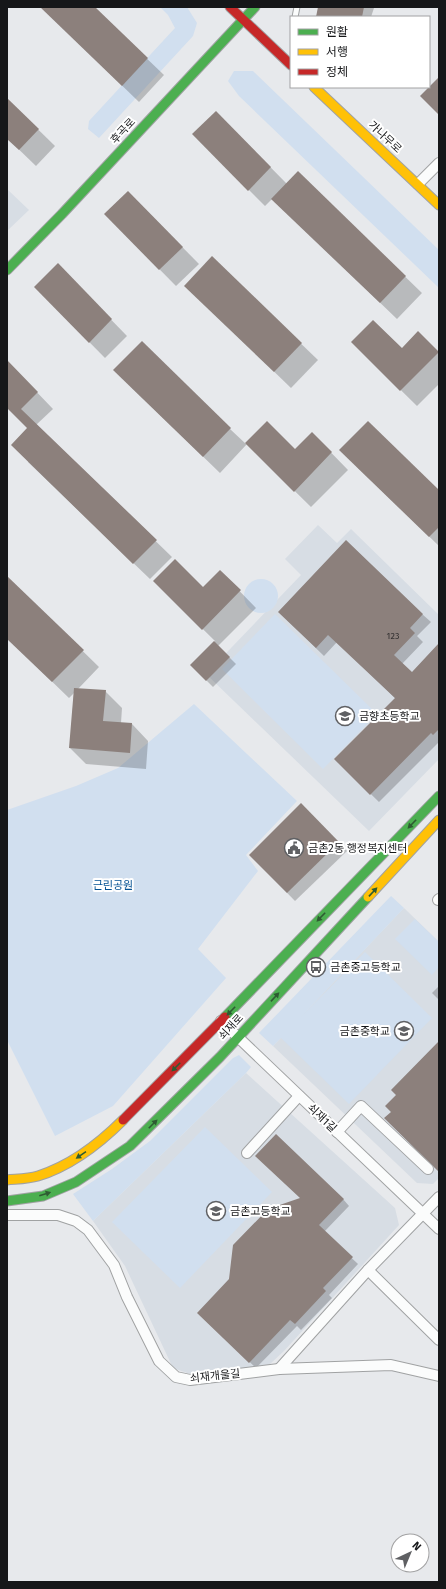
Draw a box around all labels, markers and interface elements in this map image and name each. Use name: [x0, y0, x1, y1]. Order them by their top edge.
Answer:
legend: [290, 16, 430, 88]
text: 원활: [326, 25, 348, 39]
text: 서행: [326, 45, 348, 59]
text: 정체: [326, 65, 348, 79]
street label: 후곡로: [108, 115, 138, 147]
street label: 가나무로: [366, 118, 404, 156]
house number: 123: [387, 631, 399, 641]
school or university icon: 금향초등학교: [334, 705, 356, 727]
place label: 금향초등학교: [359, 710, 420, 723]
one-way arrow: [407, 819, 417, 829]
public building icon: 금촌2동 행정복지센터: [283, 837, 305, 859]
place label: 금촌2동 행정복지센터: [308, 842, 407, 855]
park label: 근린공원: [93, 879, 133, 892]
one-way arrow: [368, 886, 377, 897]
one-way arrow: [317, 912, 326, 922]
bus stop icon: 금촌중고등학교: [305, 956, 327, 978]
place label: 금촌중고등학교: [330, 961, 401, 974]
one-way arrow: [270, 992, 280, 1002]
one-way arrow: [226, 1006, 236, 1016]
street label: 쇠재로: [216, 1011, 246, 1043]
school or university icon: 금촌중학교: [393, 1020, 415, 1042]
place label: 금촌중학교: [339, 1025, 390, 1038]
one-way arrow: [171, 1062, 181, 1072]
street label: 쇠재1길: [305, 1101, 339, 1135]
one-way arrow: [148, 1119, 158, 1129]
one-way arrow: [76, 1151, 86, 1159]
one-way arrow: [40, 1191, 52, 1197]
school or university icon: 금촌고등학교: [205, 1200, 227, 1222]
place label: 금촌고등학교: [230, 1205, 291, 1218]
street label: 쇠재개울길: [189, 1367, 241, 1385]
north arrow: [390, 1533, 430, 1573]
text: N: [409, 1539, 424, 1553]

